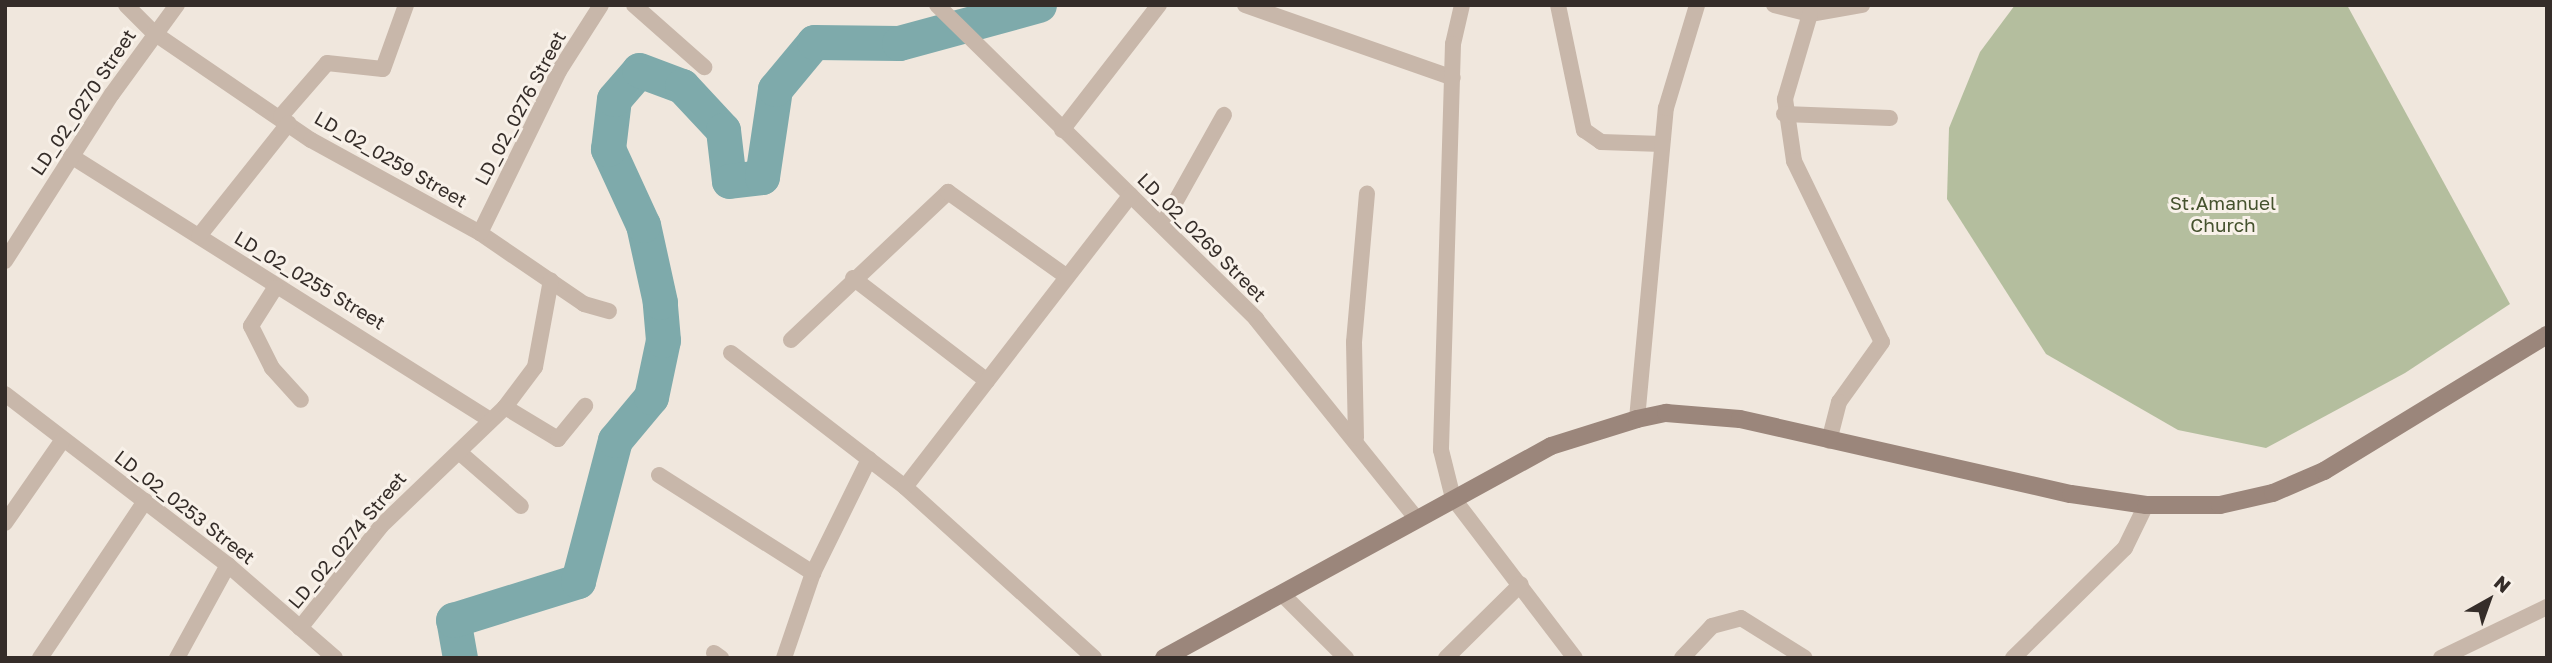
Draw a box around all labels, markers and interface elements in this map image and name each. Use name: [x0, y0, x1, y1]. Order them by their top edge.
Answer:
street label: LD_02_0270 Street: [26, 25, 140, 179]
street label: LD_02_0276 Street: [470, 27, 570, 189]
street label: LD_02_0259 Street: [311, 106, 471, 212]
street label: LD_02_0269 Street: [1133, 168, 1271, 306]
park label: St.Amanuel Church: [2170, 192, 2276, 236]
street label: LD_02_0255 Street: [231, 226, 389, 334]
street label: LD_02_0253 Street: [110, 445, 260, 569]
street label: LD_02_0274 Street: [283, 467, 411, 613]
north arrow: [2454, 565, 2524, 635]
text: N: [2490, 570, 2516, 597]

